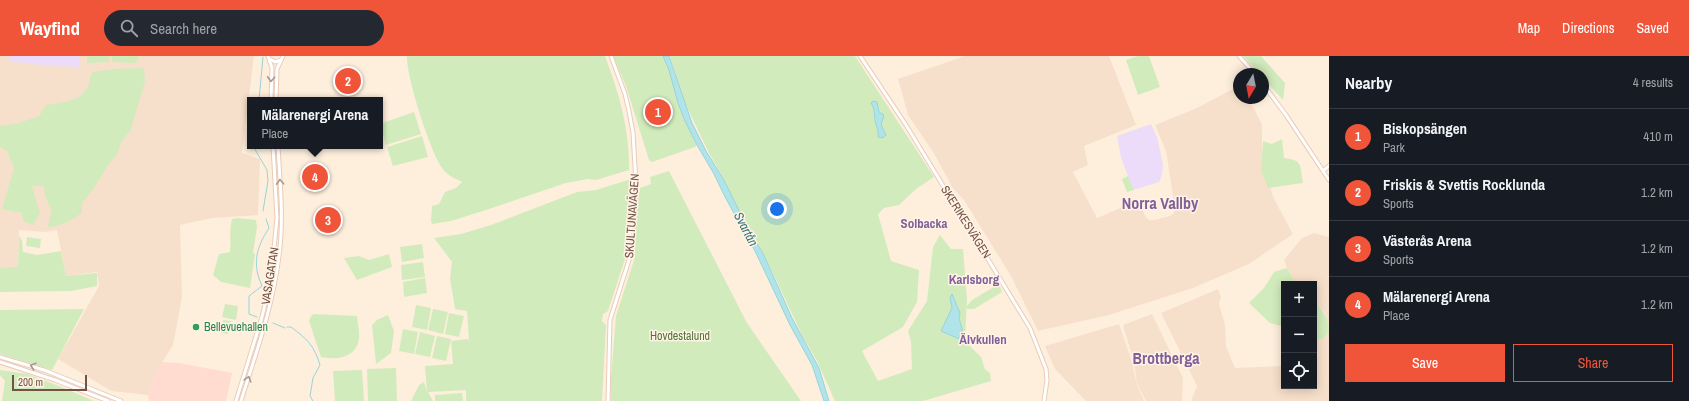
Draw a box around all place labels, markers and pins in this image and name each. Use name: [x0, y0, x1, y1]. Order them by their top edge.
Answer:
pin: 2: [335, 66, 361, 96]
pin: 1: [645, 97, 671, 127]
pin: 4: [302, 162, 328, 192]
pin: 3: [315, 205, 341, 235]
place label: Bellevuehallen: [204, 319, 268, 335]
marker: Bellevuehallen: [191, 322, 201, 332]

